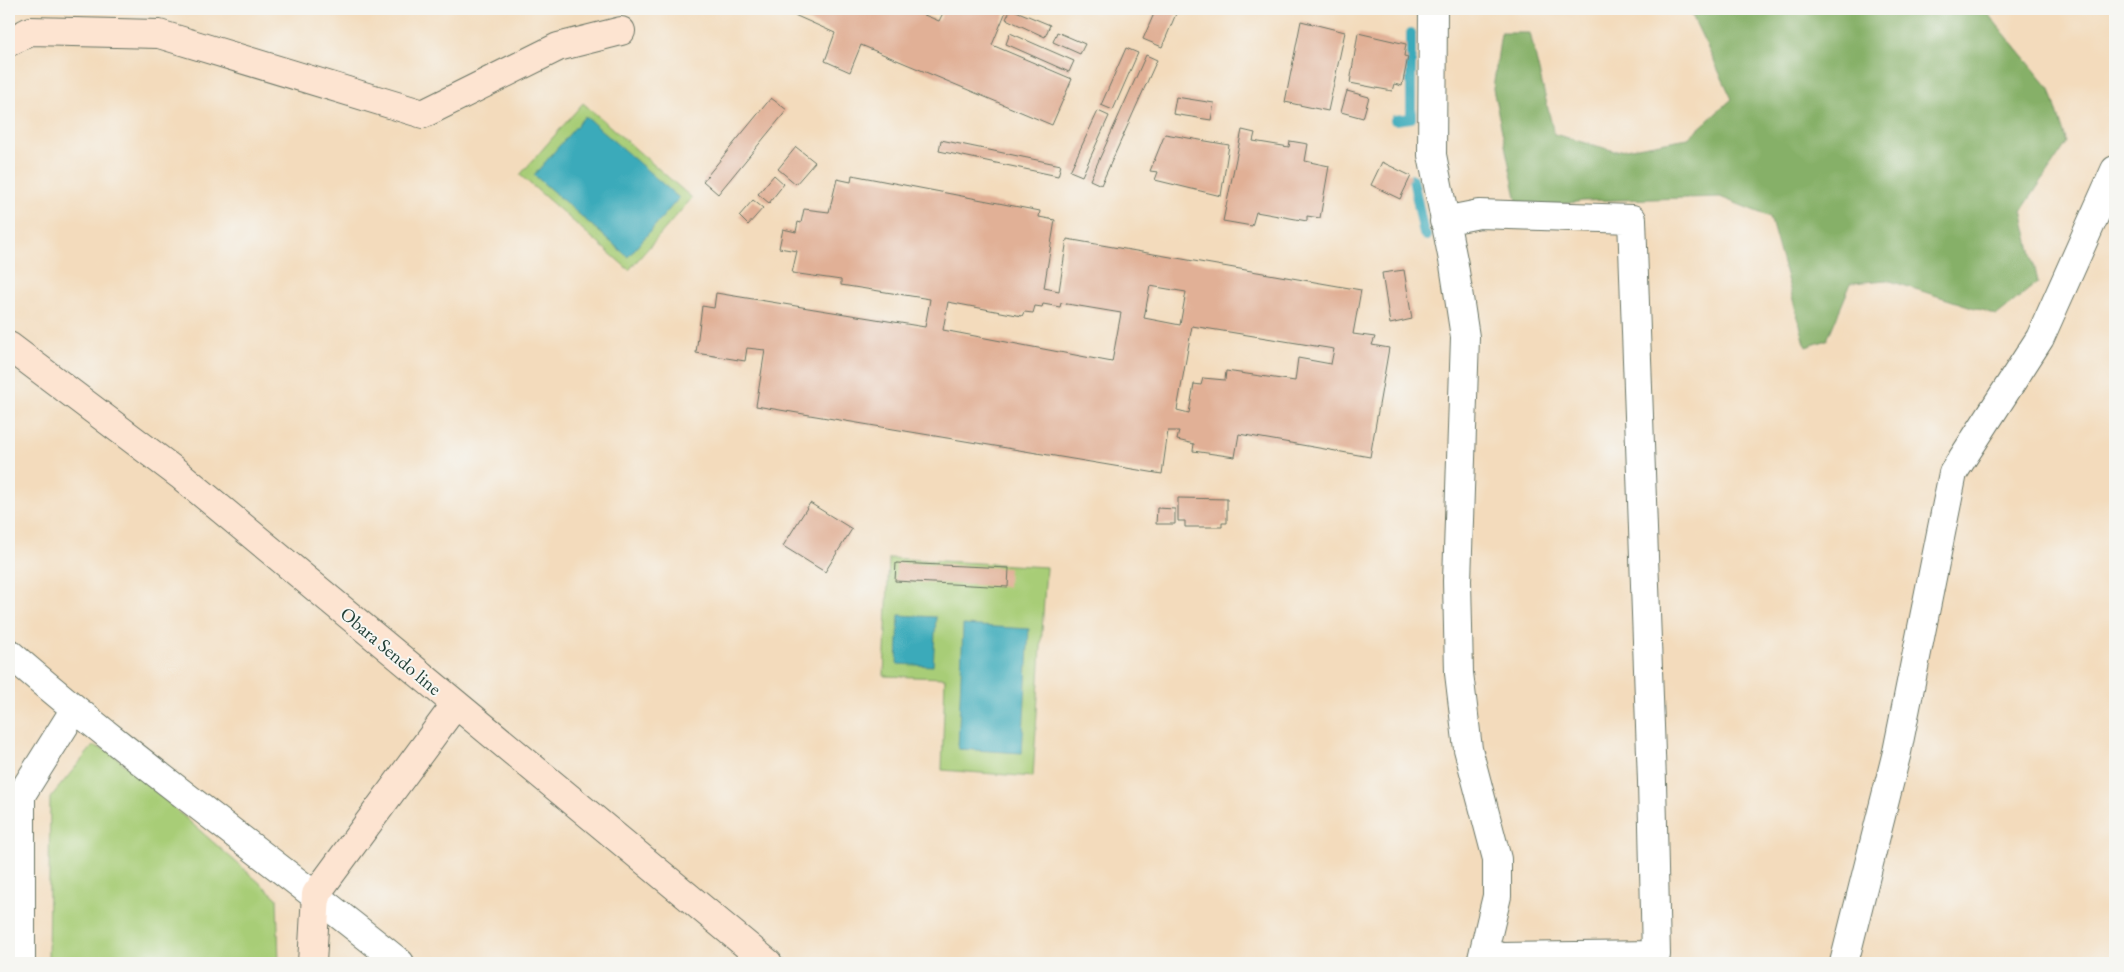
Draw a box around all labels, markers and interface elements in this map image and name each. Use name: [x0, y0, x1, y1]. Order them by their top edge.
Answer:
street label: Obara Sendo line: [335, 601, 447, 701]

